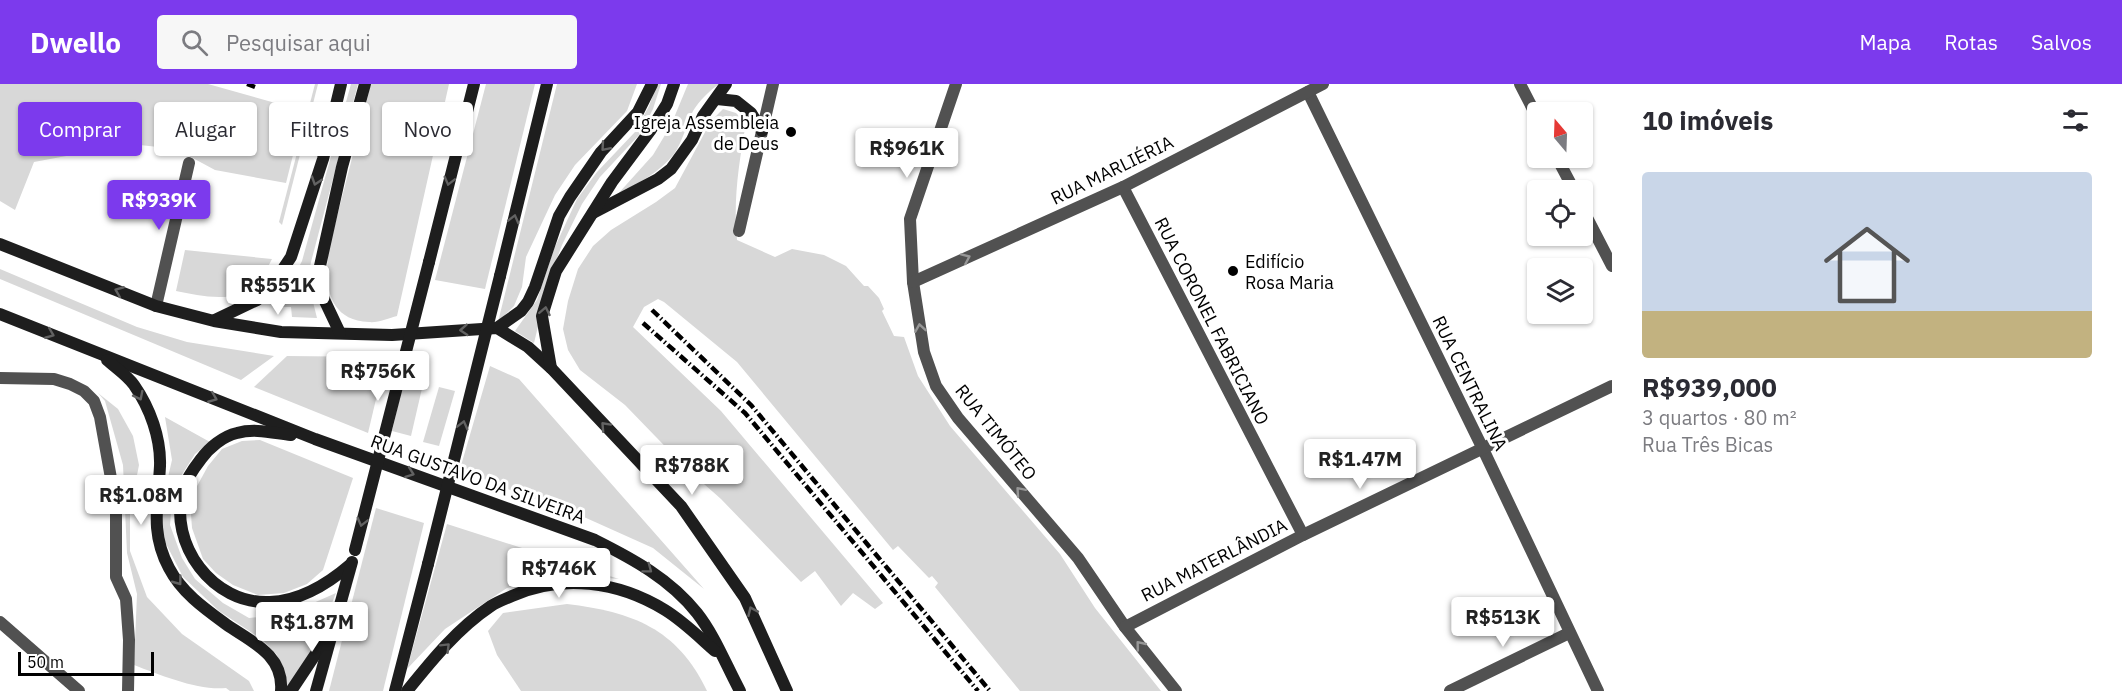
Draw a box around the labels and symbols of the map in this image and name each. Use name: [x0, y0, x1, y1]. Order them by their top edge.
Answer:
north arrow: [1527, 102, 1593, 168]
place label: Igreja Assembleia de Deus: [634, 111, 779, 155]
marker: Igreja Assembleia de Deus: [784, 125, 798, 139]
pin: R$961K: [858, 128, 956, 179]
street label: RUA MARLIÉRIA: [1047, 130, 1178, 210]
one-way arrow: [602, 140, 613, 151]
one-way arrow: [311, 175, 323, 186]
one-way arrow: [444, 176, 457, 186]
pin: R$939K: [110, 180, 208, 231]
street label: RUA CORONEL FABRICIANO: [1150, 213, 1274, 429]
one-way arrow: [507, 214, 520, 224]
place label: Edifício Rosa Maria: [1245, 250, 1334, 294]
one-way arrow: [960, 254, 971, 266]
marker: Edifício Rosa Maria: [1226, 264, 1240, 278]
pin: R$551K: [229, 265, 327, 316]
one-way arrow: [114, 286, 125, 298]
one-way arrow: [538, 306, 551, 316]
street label: RUA CENTRALINA: [1427, 312, 1513, 455]
one-way arrow: [459, 324, 468, 337]
one-way arrow: [915, 324, 927, 333]
one-way arrow: [44, 327, 55, 339]
pin: R$756K: [329, 351, 427, 402]
street label: RUA TIMÓTEO: [950, 379, 1042, 485]
one-way arrow: [132, 389, 144, 400]
one-way arrow: [207, 391, 218, 403]
one-way arrow: [455, 421, 468, 431]
one-way arrow: [602, 423, 613, 434]
street label: RUA GUSTAVO DA SILVEIRA: [368, 429, 589, 529]
pin: R$1.47M: [1305, 439, 1415, 490]
pin: R$788K: [643, 445, 741, 496]
one-way arrow: [404, 466, 414, 479]
pin: R$1.08M: [86, 475, 196, 526]
one-way arrow: [1016, 487, 1027, 498]
street label: RUA MATERLÂNDIA: [1137, 513, 1291, 607]
one-way arrow: [357, 517, 370, 527]
pin: R$746K: [510, 548, 608, 599]
one-way arrow: [642, 562, 653, 573]
one-way arrow: [170, 575, 181, 586]
pin: R$513K: [1454, 597, 1552, 648]
pin: R$1.87M: [257, 602, 367, 653]
one-way arrow: [747, 607, 759, 618]
one-way arrow: [1136, 641, 1147, 652]
one-way arrow: [438, 643, 449, 654]
scale bar: [18, 649, 154, 676]

